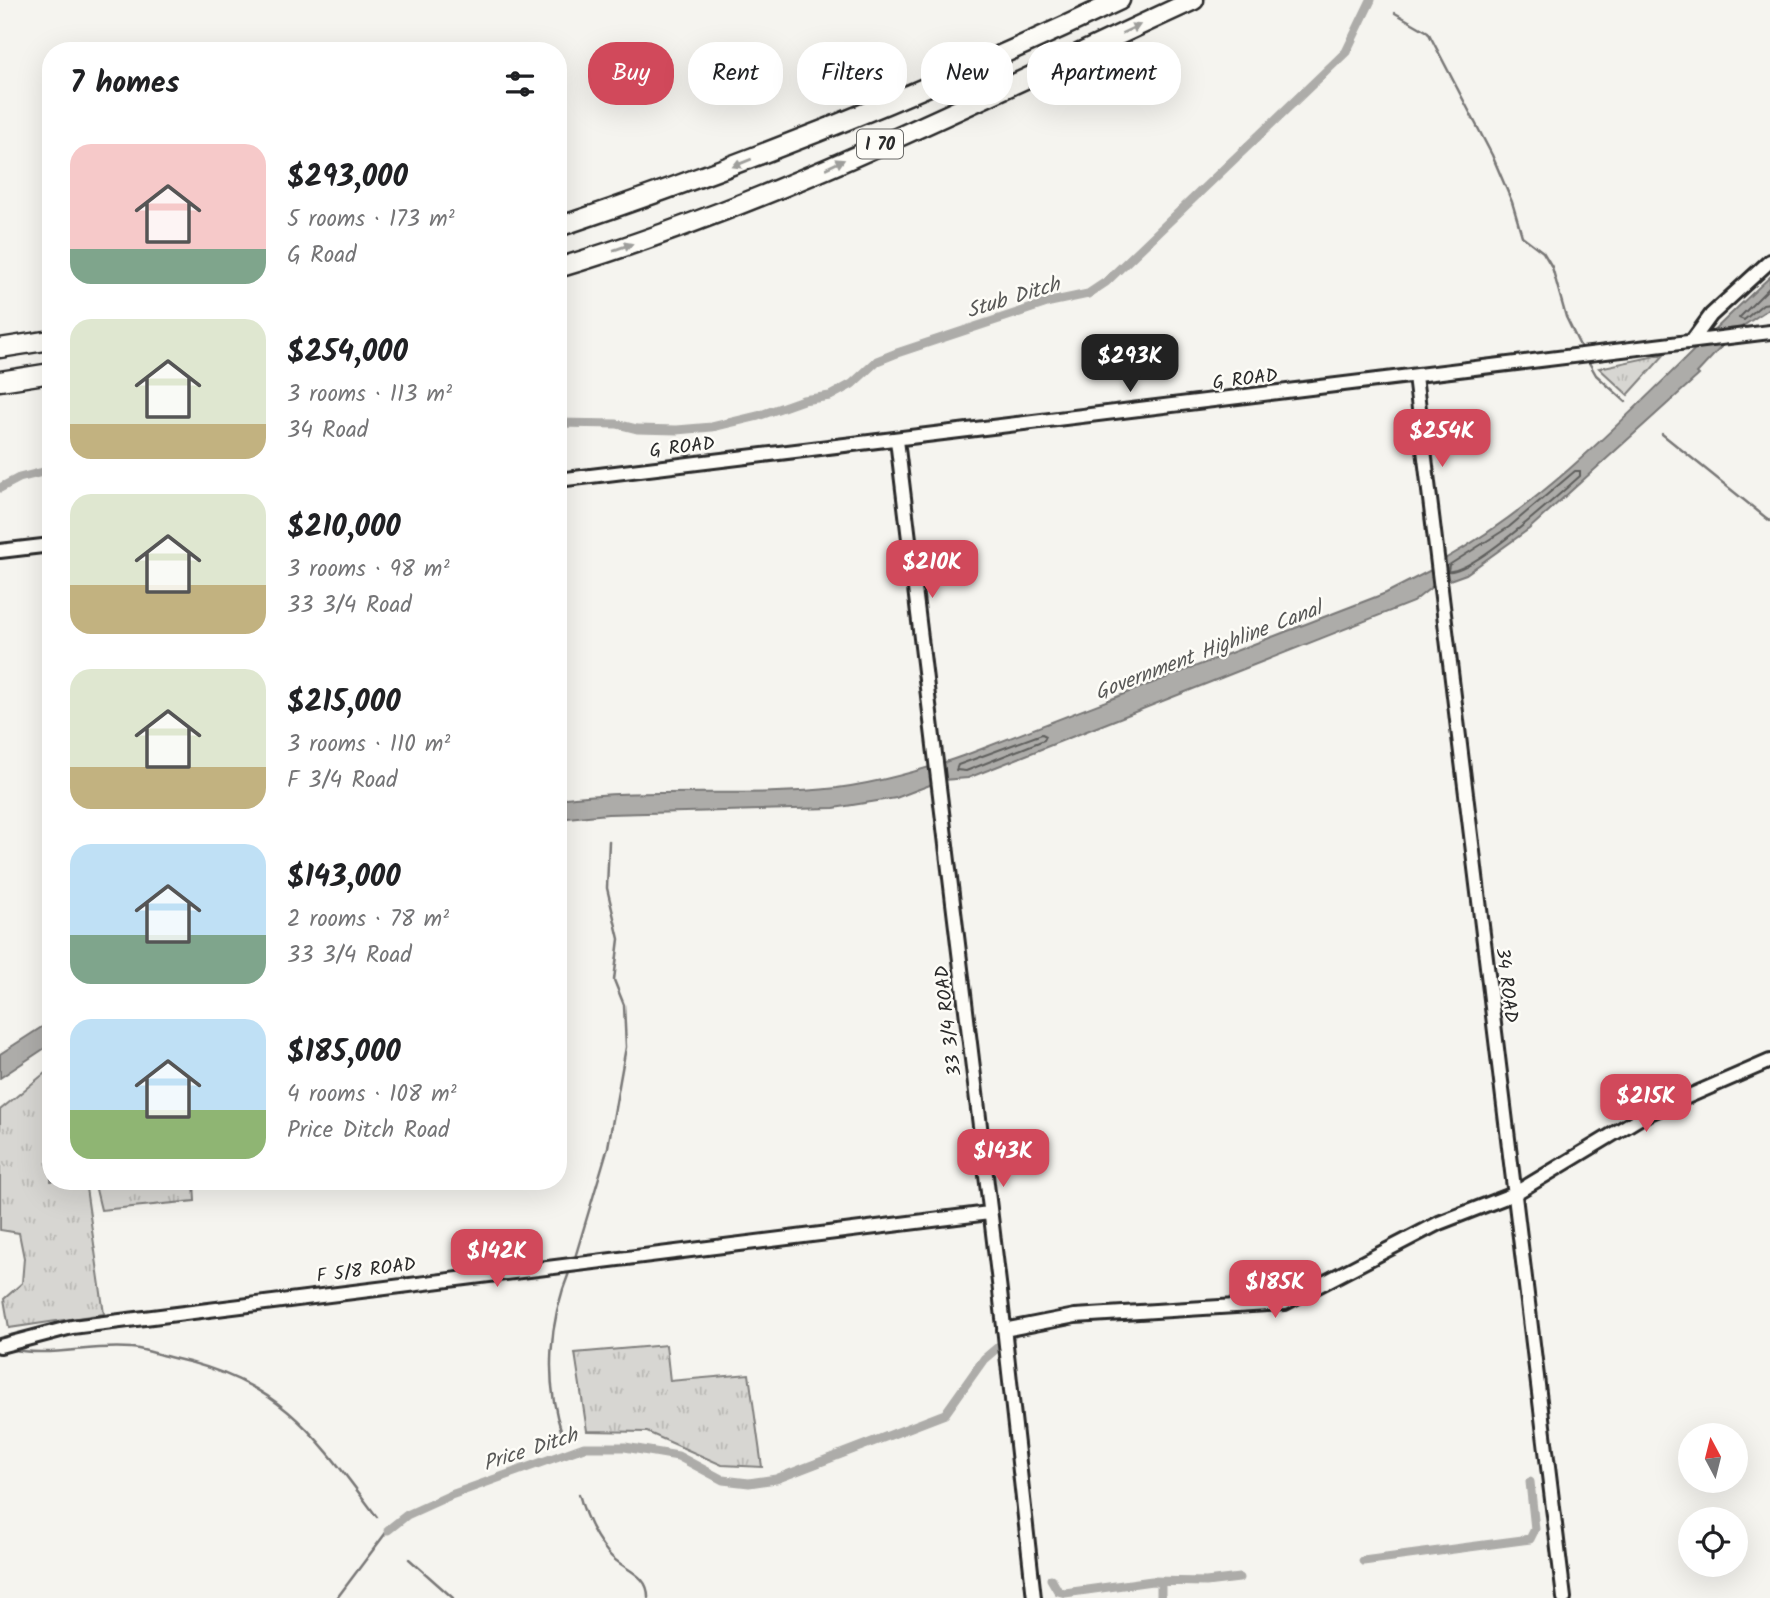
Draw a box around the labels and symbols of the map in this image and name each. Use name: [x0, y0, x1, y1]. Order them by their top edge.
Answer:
one-way arrow: [1121, 23, 1141, 35]
road number: I 70: [857, 130, 903, 159]
one-way arrow: [732, 158, 753, 169]
one-way arrow: [825, 158, 845, 170]
one-way arrow: [613, 241, 634, 252]
water label: Stub Ditch: [963, 268, 1066, 328]
pin: $293K: [1081, 334, 1179, 394]
street label: G ROAD: [1211, 361, 1280, 399]
pin: $254K: [1393, 410, 1491, 469]
street label: G ROAD: [648, 429, 717, 467]
pin: $210K: [883, 540, 981, 600]
water label: Government Highline Canal: [1090, 591, 1330, 710]
street label: 34 ROAD: [1487, 946, 1526, 1025]
street label: 33 3/4 ROAD: [927, 964, 971, 1078]
pin: $215K: [1597, 1074, 1695, 1134]
pin: $143K: [954, 1130, 1052, 1189]
pin: $142K: [448, 1230, 546, 1289]
street label: F 5/8 ROAD: [315, 1250, 418, 1292]
pin: $185K: [1226, 1260, 1324, 1320]
water label: Price Ditch: [479, 1419, 584, 1481]
north arrow: [1678, 1423, 1748, 1493]

